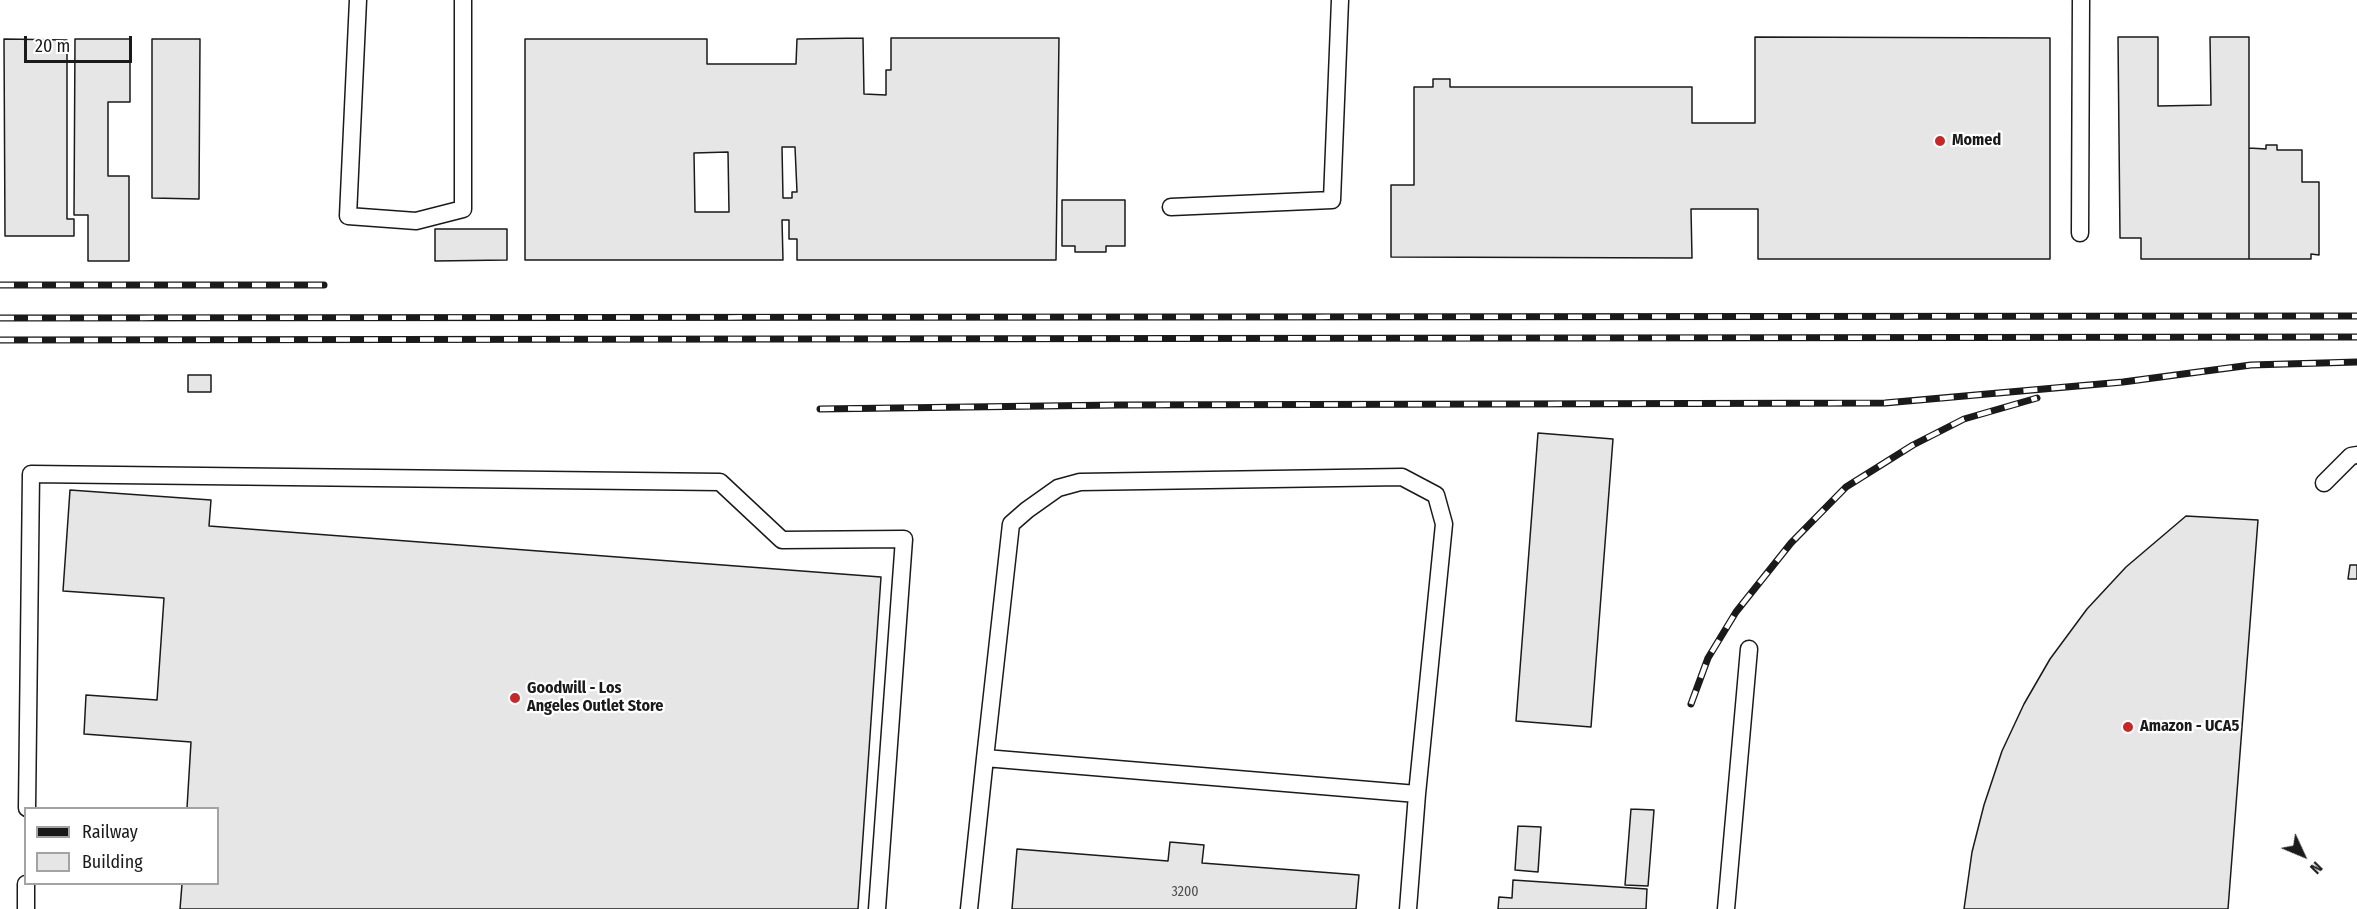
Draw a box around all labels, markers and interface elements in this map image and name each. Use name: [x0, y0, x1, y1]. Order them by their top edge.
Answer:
scale bar: [27, 24, 135, 62]
text: 20 m: [35, 35, 70, 57]
place label: Momed: [1952, 131, 2001, 151]
marker: Momed: [1933, 134, 1947, 148]
place label: Goodwill - Los Angeles Outlet Store: [527, 679, 663, 717]
marker: Goodwill - Los Angeles Outlet Store: [508, 691, 522, 705]
place label: Amazon - UCA5: [2140, 717, 2239, 737]
marker: Amazon - UCA5: [2121, 720, 2135, 734]
legend: [24, 807, 219, 885]
text: Railway: [82, 821, 138, 843]
north arrow: [2273, 825, 2333, 885]
text: Building: [82, 851, 143, 873]
text: N: [2306, 858, 2326, 878]
house number: 3200: [1172, 884, 1198, 900]

